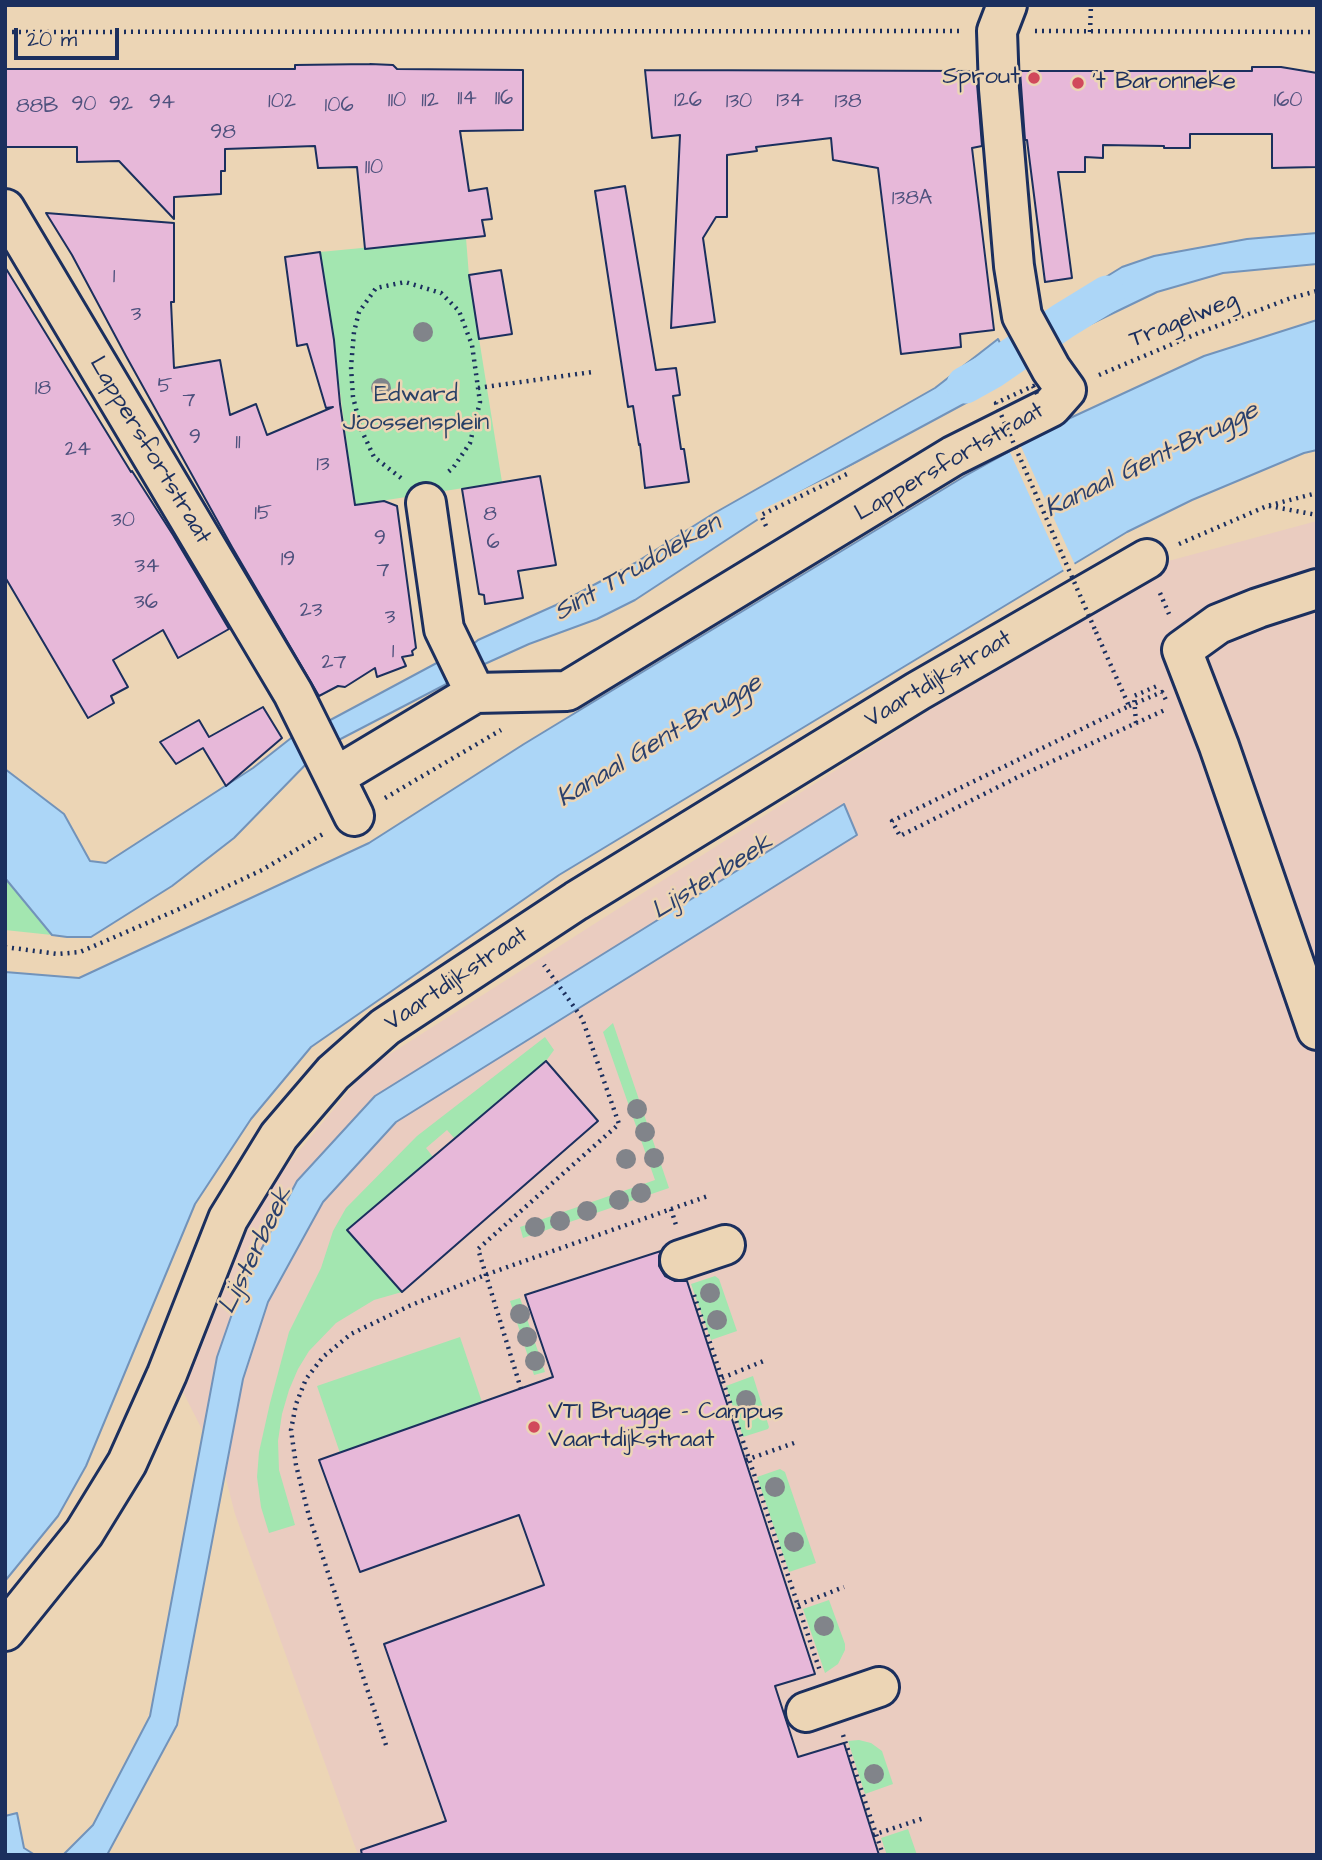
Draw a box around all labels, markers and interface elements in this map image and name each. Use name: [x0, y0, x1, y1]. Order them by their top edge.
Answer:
scale bar: [18, 14, 122, 58]
text: 20 m: [27, 25, 77, 54]
place label: Sprout: [943, 64, 1020, 92]
place label: 't Baronneke: [1092, 69, 1236, 97]
marker: Sprout: [1026, 70, 1042, 86]
marker: 't Baronneke: [1070, 75, 1086, 91]
house number: 114: [457, 87, 477, 113]
house number: 116: [495, 87, 513, 113]
house number: 110: [388, 89, 406, 115]
house number: 112: [421, 89, 439, 115]
house number: 126: [674, 89, 702, 115]
house number: 134: [776, 89, 804, 115]
house number: 160: [1273, 89, 1303, 115]
house number: 102: [268, 90, 296, 116]
house number: 130: [726, 90, 752, 116]
house number: 138: [835, 90, 861, 116]
house number: 94: [149, 91, 175, 117]
house number: 90: [71, 93, 97, 119]
house number: 92: [109, 93, 133, 119]
house number: 106: [324, 94, 354, 120]
house number: 88B: [16, 95, 58, 121]
house number: 98: [210, 121, 236, 147]
house number: 110: [365, 156, 383, 182]
house number: 138A: [892, 187, 932, 213]
house number: 1: [113, 265, 115, 291]
street label: Tragelweg: [1126, 286, 1242, 356]
house number: 3: [131, 303, 141, 329]
street label: Lappersfortstraat: [82, 352, 216, 550]
house number: 5: [158, 375, 172, 401]
house number: 18: [35, 377, 51, 403]
park label: Edward Joossensplein: [343, 382, 489, 438]
house number: 7: [183, 389, 195, 415]
water label: Kanaal Gent-Brugge: [1040, 396, 1264, 526]
street label: Lappersfortstraat: [850, 397, 1050, 529]
house number: 9: [189, 426, 201, 452]
house number: 11: [235, 431, 241, 457]
house number: 24: [65, 438, 91, 464]
house number: 13: [316, 453, 330, 479]
house number: 15: [254, 502, 272, 528]
house number: 8: [483, 503, 497, 529]
house number: 30: [111, 509, 135, 535]
water label: Sint Trudoleken: [549, 509, 727, 629]
house number: 9: [374, 527, 386, 553]
house number: 6: [486, 531, 500, 557]
house number: 19: [281, 548, 295, 574]
house number: 34: [135, 555, 159, 581]
house number: 7: [377, 559, 389, 585]
house number: 36: [134, 591, 158, 617]
house number: 23: [300, 599, 322, 625]
house number: 3: [385, 606, 395, 632]
street label: Vaartdijkstraat: [860, 625, 1018, 735]
house number: 1: [392, 640, 394, 666]
house number: 27: [322, 651, 346, 677]
water label: Kanaal Gent-Brugge: [552, 668, 768, 816]
water label: Lijsterbeek: [647, 828, 779, 928]
street label: Vaartdijkstraat: [380, 922, 534, 1038]
water label: Lijsterbeek: [213, 1182, 301, 1320]
place label: VTI Brugge - Campus Vaartdijkstraat: [548, 1399, 784, 1455]
marker: VTI Brugge - Campus Vaartdijkstraat: [526, 1419, 542, 1435]

